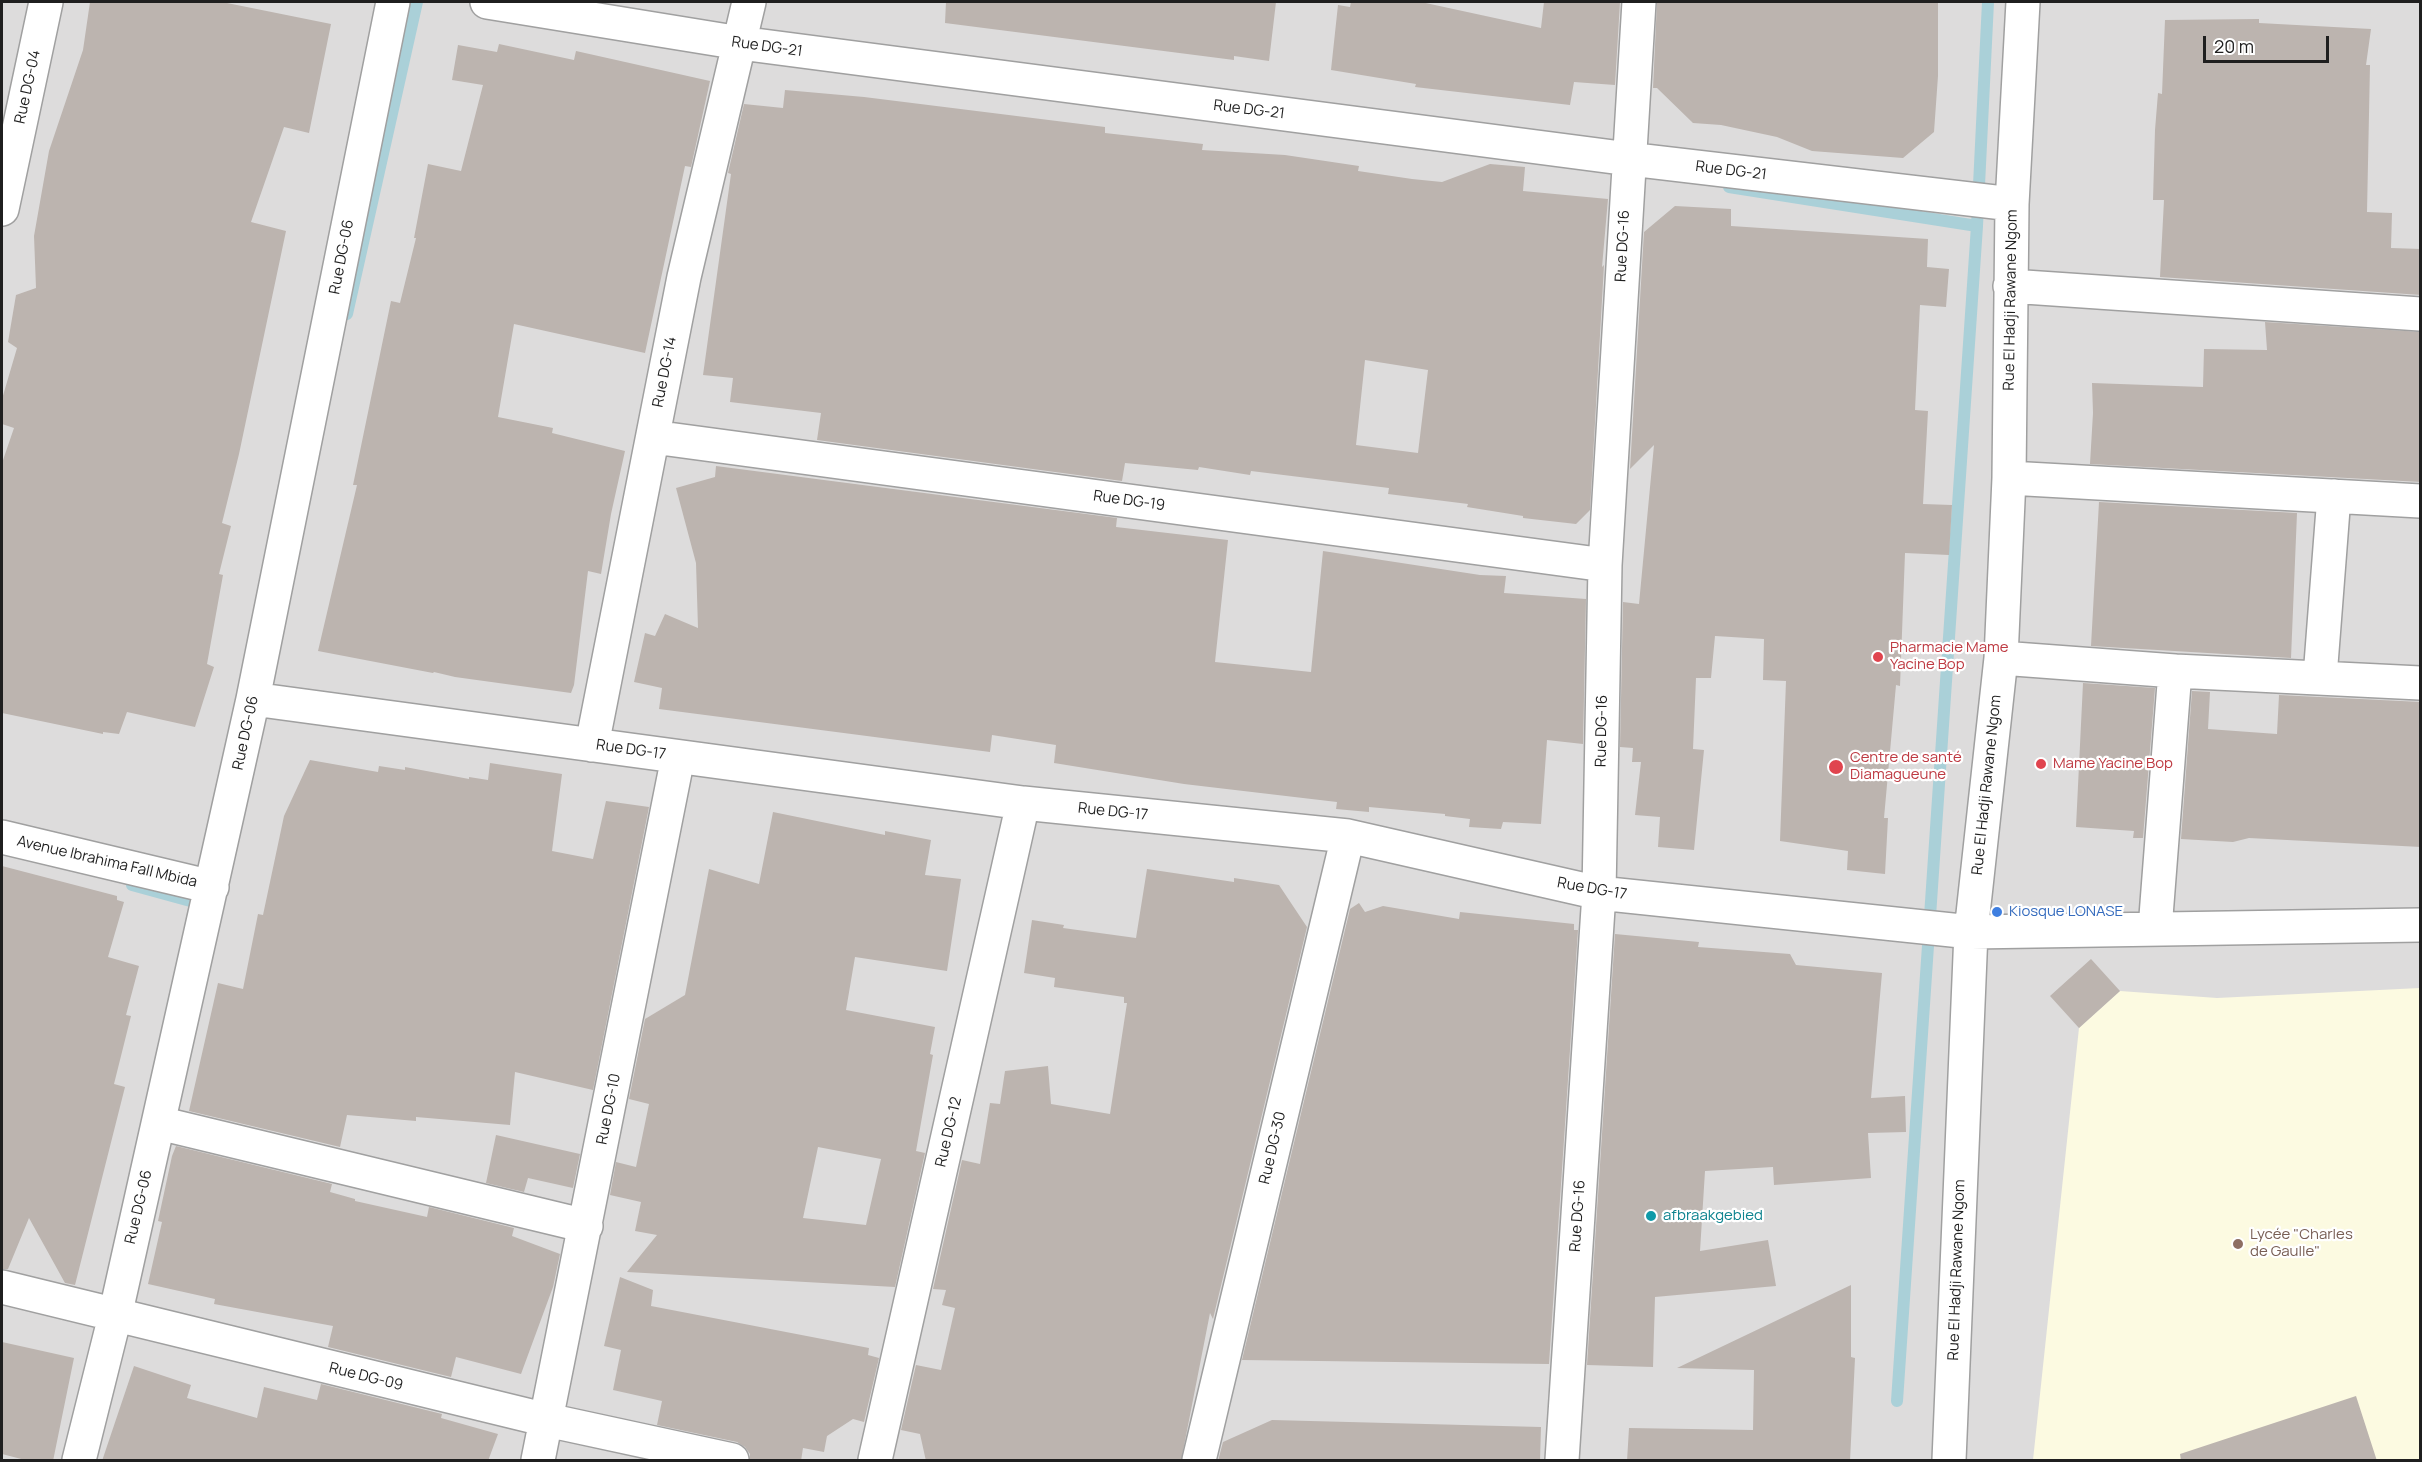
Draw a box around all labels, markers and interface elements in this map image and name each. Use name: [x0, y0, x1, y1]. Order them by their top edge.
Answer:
scale bar: [2206, 24, 2332, 62]
street label: Rue DG-21: [730, 33, 804, 61]
text: 20 m: [2214, 34, 2254, 58]
street label: Rue DG-04: [11, 48, 45, 126]
street label: Rue DG-21: [1212, 97, 1286, 123]
street label: Rue DG-21: [1694, 158, 1768, 184]
street label: Rue DG-16: [1612, 209, 1634, 283]
street label: Rue El Hadji Rawane Ngom: [2000, 209, 2022, 391]
street label: Rue DG-06: [326, 218, 358, 296]
street label: Rue DG-14: [649, 335, 681, 409]
street label: Rue DG-19: [1092, 487, 1166, 515]
place label: Pharmacie Mame Yacine Bop: [1890, 639, 2008, 674]
marker: Pharmacie Mame Yacine Bop: [1871, 650, 1885, 664]
street label: Rue DG-06: [229, 694, 263, 772]
street label: Rue El Hadji Rawane Ngom: [1969, 694, 2005, 876]
street label: Rue DG-16: [1592, 695, 1612, 767]
street label: Rue DG-17: [595, 736, 667, 764]
place label: Centre de santé Diamagueune: [1850, 749, 1962, 784]
place label: Mame Yacine Bop: [2053, 755, 2173, 773]
marker: Mame Yacine Bop: [2034, 757, 2048, 771]
marker: Centre de santé Diamagueune: [1827, 758, 1845, 776]
street label: Rue DG-17: [1077, 799, 1149, 825]
street label: Avenue Ibrahima Fall Mbida: [15, 832, 199, 892]
street label: Rue DG-17: [1556, 874, 1628, 904]
place label: Kiosque LONASE: [2009, 903, 2123, 921]
marker: Kiosque LONASE: [1990, 905, 2004, 919]
street label: Rue DG-10: [593, 1072, 625, 1146]
street label: Rue DG-12: [932, 1095, 966, 1169]
street label: Rue DG-30: [1256, 1110, 1290, 1186]
street label: Rue DG-06: [122, 1168, 156, 1246]
street label: Rue DG-16: [1567, 1179, 1589, 1253]
street label: Rue El Hadji Rawane Ngom: [1945, 1179, 1969, 1361]
place label: afbraakgebied: [1663, 1207, 1763, 1225]
marker: afbraakgebied: [1644, 1209, 1658, 1223]
place label: Lycée "Charles de Gaulle": [2250, 1226, 2353, 1261]
marker: Lycée "Charles de Gaulle": [2231, 1237, 2245, 1251]
street label: Rue DG-09: [327, 1359, 405, 1395]

